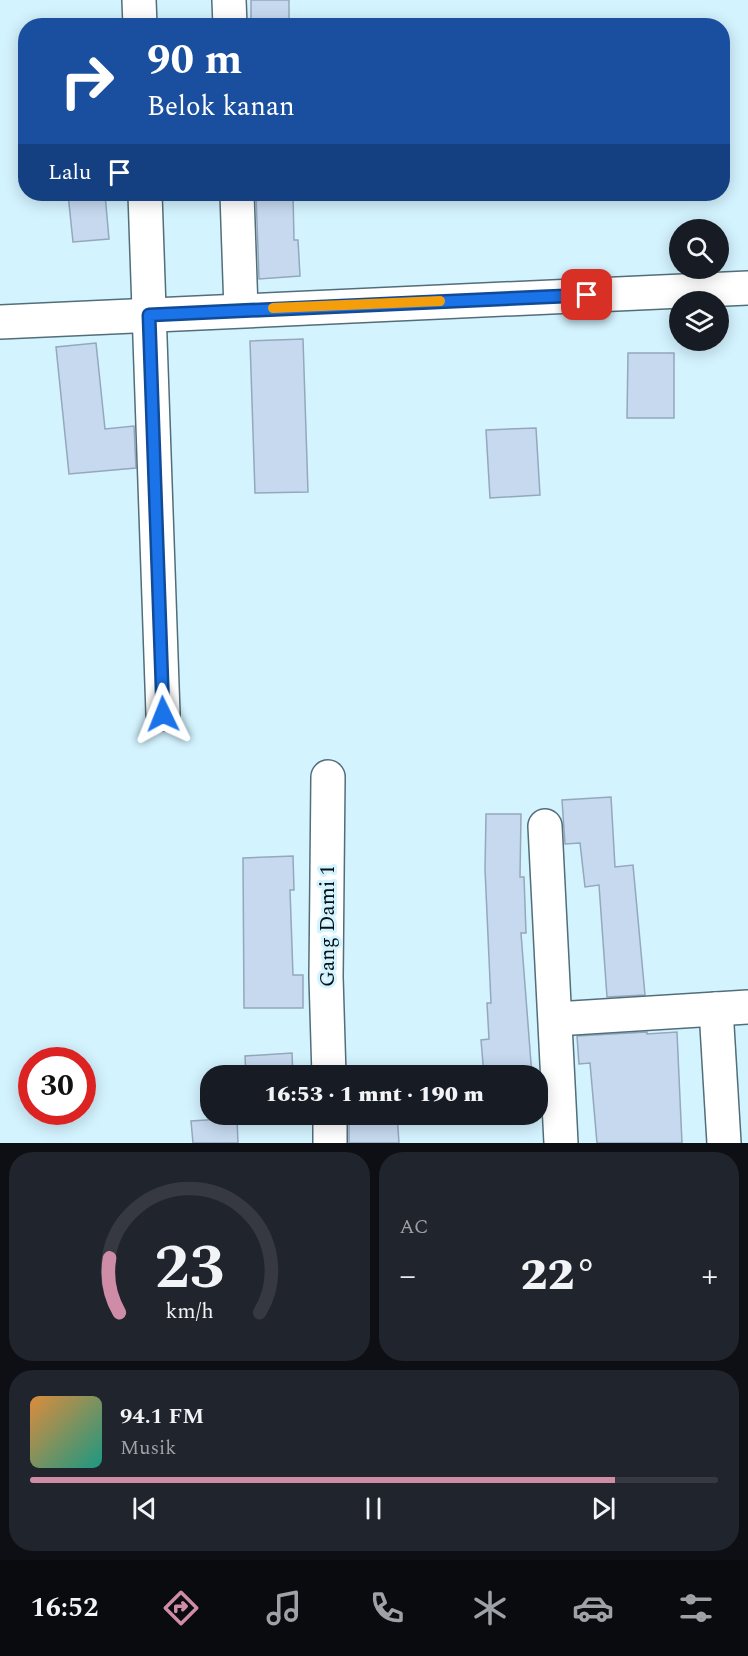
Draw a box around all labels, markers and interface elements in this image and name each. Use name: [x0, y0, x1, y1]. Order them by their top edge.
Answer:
text: 90 m: [147, 29, 242, 92]
icon: right: [48, 42, 126, 120]
text: Belok kanan: [147, 86, 295, 128]
text: Lalu: [48, 156, 91, 189]
icon: arrive: [103, 156, 136, 189]
map controls: [669, 219, 729, 351]
button: search: [669, 219, 729, 279]
pin: [561, 269, 612, 320]
icon: arrive: [570, 278, 603, 311]
button: layers: [669, 291, 729, 351]
position arrow: [131, 682, 195, 746]
street label: Gang Dami 1: [312, 865, 344, 987]
speed limit sign: 30: [18, 1047, 96, 1125]
text: 16:53 · 1 mnt · 190 m: [264, 1078, 484, 1111]
text: AC: [400, 1212, 428, 1242]
text: 23: [154, 1221, 224, 1316]
text: 22°: [520, 1241, 597, 1310]
text: −: [400, 1251, 416, 1301]
text: +: [701, 1251, 718, 1301]
text: km/h: [165, 1296, 213, 1329]
text: 94.1 FM: [120, 1400, 204, 1433]
text: Musik: [120, 1433, 176, 1463]
icon: previous: [128, 1492, 161, 1525]
icon: pause: [357, 1492, 390, 1525]
icon: next: [587, 1492, 620, 1525]
text: 16:52: [31, 1587, 98, 1629]
icon: directions: [160, 1587, 202, 1629]
icon: music: [263, 1587, 305, 1629]
icon: phone: [366, 1587, 408, 1629]
icon: climate: [469, 1587, 511, 1629]
icon: car: [572, 1587, 614, 1629]
icon: filters: [675, 1587, 717, 1629]

